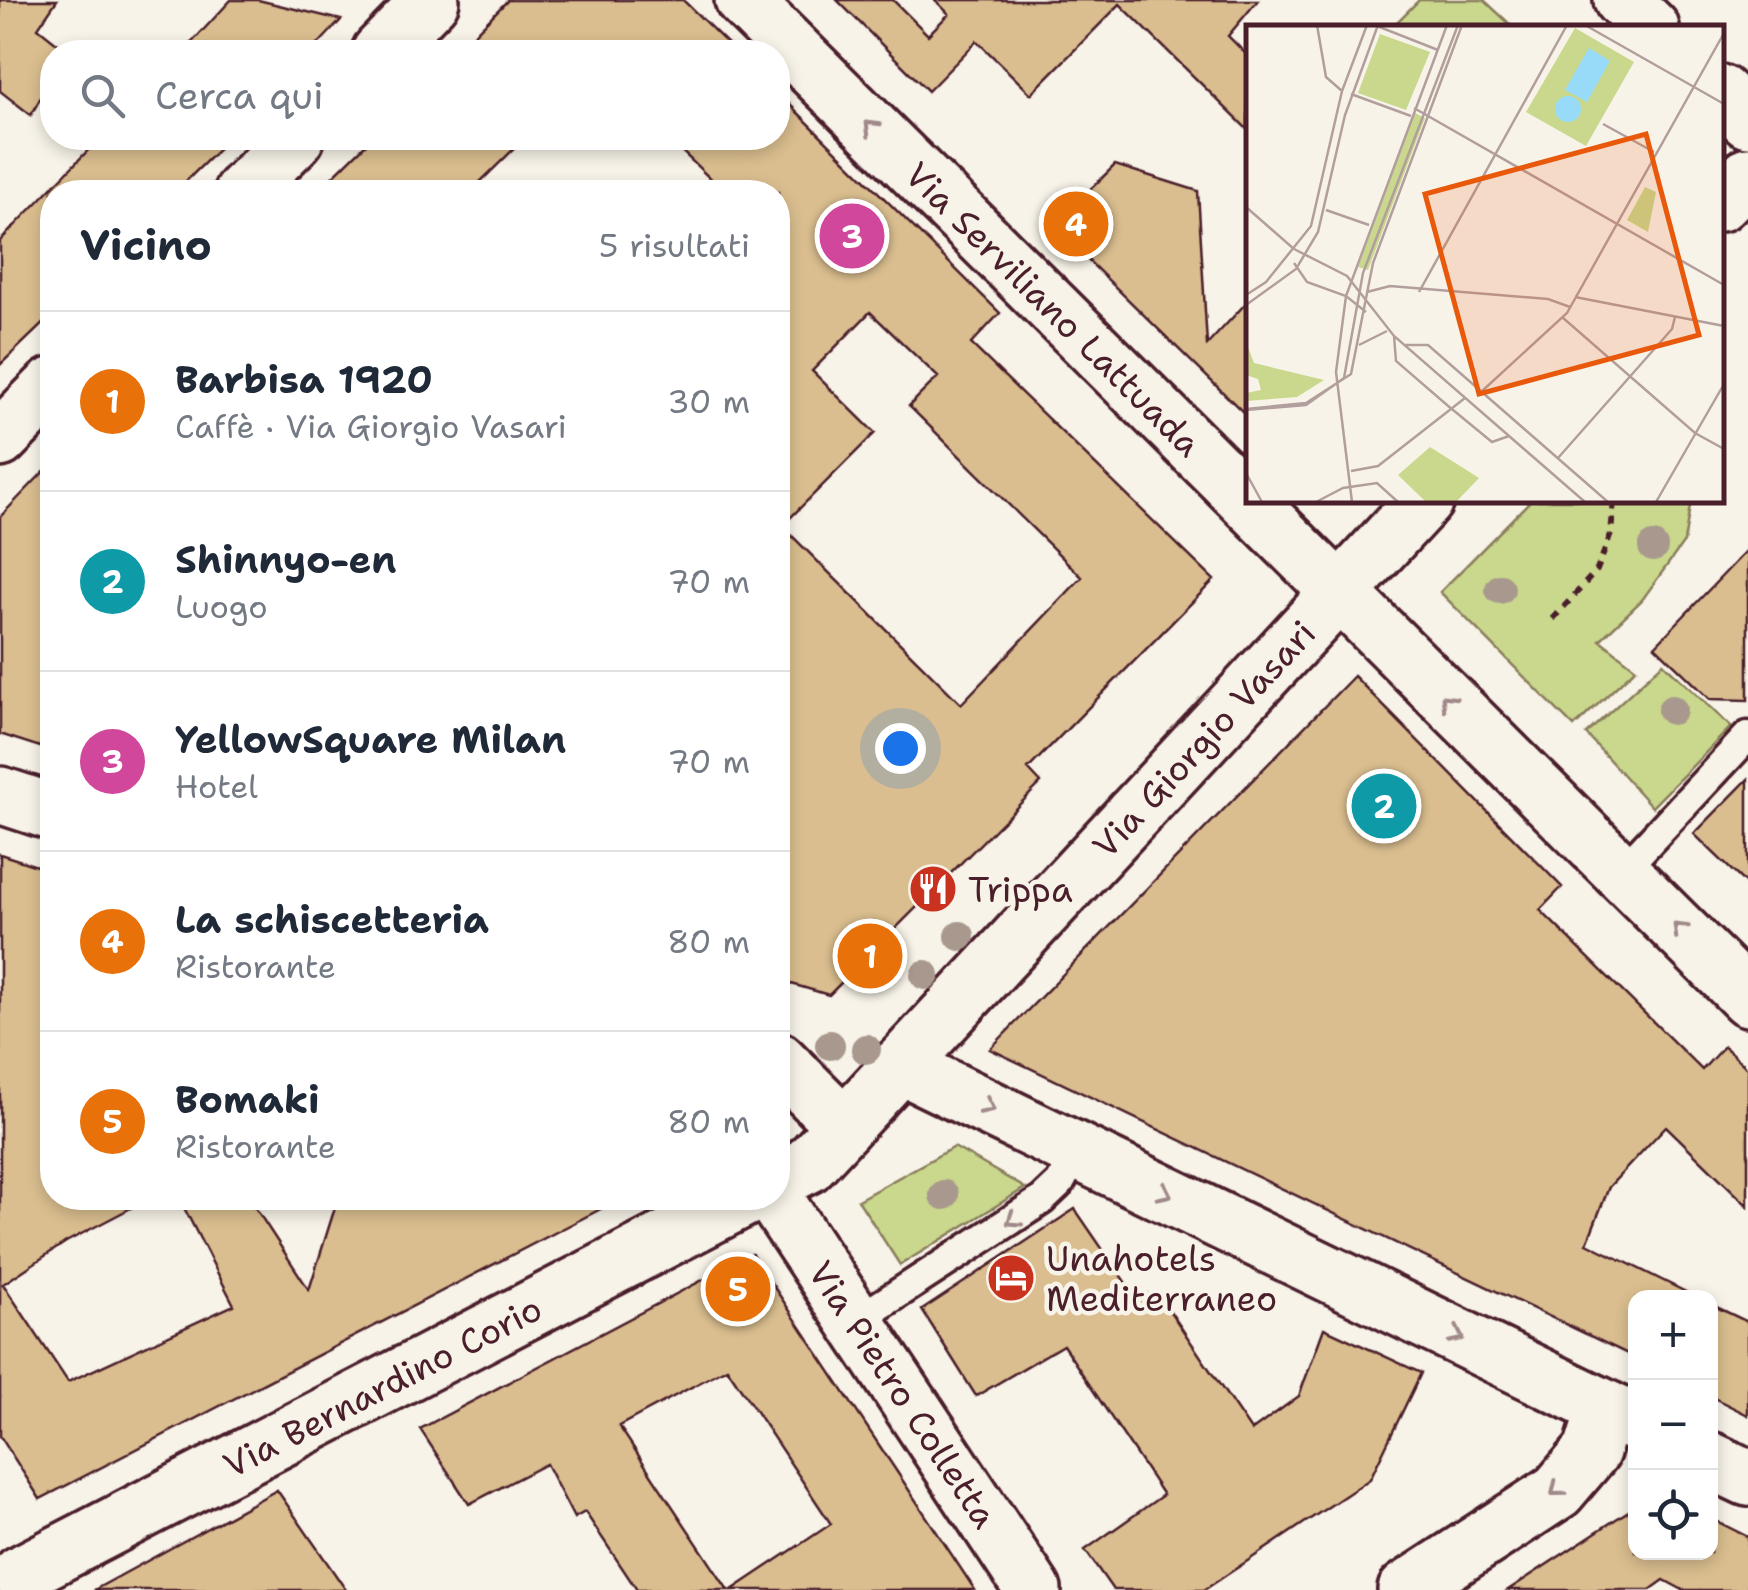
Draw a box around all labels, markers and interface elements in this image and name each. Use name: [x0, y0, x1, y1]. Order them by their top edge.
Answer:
inset map: [1246, 25, 1723, 502]
search box: [40, 40, 790, 150]
icon: search: [75, 68, 130, 123]
text: Cerca qui: [155, 70, 324, 121]
one-way arrow: [865, 121, 883, 139]
street label: Via Serviliano Lattuada: [895, 151, 1212, 466]
pin: 4: [1044, 186, 1108, 262]
pin: 3: [820, 198, 884, 274]
text: Vicino: [80, 217, 212, 273]
text: 5 risultati: [599, 224, 750, 267]
text: Barbisa 1920: [175, 354, 433, 405]
text: 1: [105, 380, 120, 423]
text: 30 m: [667, 380, 750, 423]
text: Caffè · Via Giorgio Vasari: [175, 405, 567, 448]
text: Shinnyo-en: [175, 534, 397, 585]
text: 2: [101, 560, 124, 603]
text: 70 m: [667, 560, 750, 603]
text: Luogo: [175, 585, 268, 628]
street label: Via Giorgio Vasari: [1082, 610, 1325, 868]
one-way arrow: [1441, 695, 1459, 713]
text: YellowSquare Milan: [175, 714, 566, 765]
your location: [875, 723, 926, 774]
text: 3: [101, 740, 124, 783]
text: 70 m: [667, 740, 750, 783]
text: Hotel: [175, 765, 258, 808]
pin: 2: [1352, 768, 1416, 844]
restaurant icon: Trippa: [907, 863, 959, 915]
place label: Trippa: [968, 866, 1073, 913]
text: La schiscetteria: [175, 894, 489, 945]
pin: 1: [838, 918, 902, 994]
text: 4: [101, 920, 124, 963]
text: 80 m: [667, 920, 750, 963]
one-way arrow: [1672, 923, 1690, 941]
text: Ristorante: [175, 945, 336, 988]
text: Bomaki: [175, 1074, 320, 1125]
one-way arrow: [978, 1095, 996, 1115]
text: 5: [102, 1100, 123, 1143]
text: 80 m: [667, 1100, 750, 1143]
text: Ristorante: [175, 1125, 336, 1168]
one-way arrow: [1155, 1180, 1173, 1200]
one-way arrow: [1006, 1208, 1025, 1226]
place label: Unahotels Mediterraneo: [1046, 1235, 1277, 1322]
street label: Via Pietro Colletta: [798, 1251, 1009, 1537]
pin: 5: [706, 1252, 770, 1326]
hotel icon: Unahotels Mediterraneo: [985, 1252, 1037, 1304]
street label: Via Bernardino Corio: [215, 1284, 549, 1488]
map controls: [1628, 1290, 1718, 1560]
button: +: [1628, 1290, 1718, 1380]
one-way arrow: [1447, 1323, 1465, 1343]
button: −: [1628, 1380, 1718, 1470]
button: locate: [1628, 1470, 1718, 1560]
one-way arrow: [1550, 1478, 1568, 1496]

